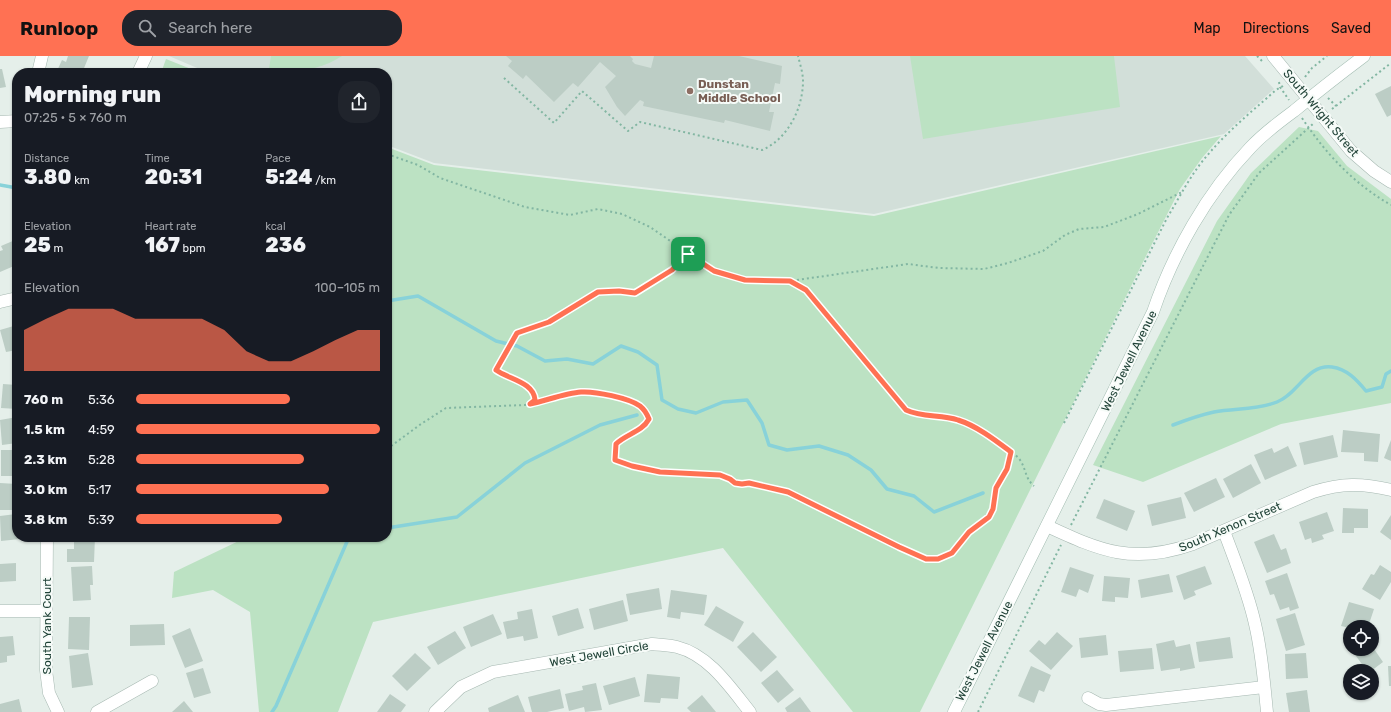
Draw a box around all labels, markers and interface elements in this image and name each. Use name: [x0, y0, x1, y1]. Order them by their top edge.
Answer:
search box: [122, 10, 402, 46]
text: Runloop: [20, 17, 98, 40]
icon: search: [136, 17, 158, 39]
text: Search here: [168, 19, 252, 37]
text: Map: [1194, 20, 1221, 37]
text: Directions: [1243, 20, 1309, 37]
text: Saved: [1331, 20, 1371, 37]
street label: South Wright Street: [1280, 66, 1362, 160]
place label: Dunstan Middle School: [698, 77, 781, 105]
text: Morning run: [24, 81, 161, 108]
button: share: [338, 81, 380, 123]
marker: Dunstan Middle School: [685, 86, 695, 96]
text: 07:25 · 5 × 760 m: [24, 110, 127, 125]
text: Distance: [24, 152, 69, 165]
text: Time: [145, 152, 170, 165]
text: Pace: [265, 152, 291, 165]
text: 3.80: [24, 165, 71, 189]
text: 20:31: [145, 165, 202, 189]
text: 5:24: [265, 165, 313, 189]
text: km: [71, 174, 90, 187]
text: /km: [313, 174, 336, 187]
text: Elevation: [24, 220, 71, 233]
text: Heart rate: [145, 220, 197, 233]
text: kcal: [265, 220, 286, 233]
text: 25: [24, 233, 51, 257]
text: 167: [145, 233, 180, 257]
text: 236: [265, 233, 306, 257]
pin: [671, 237, 705, 271]
text: m: [51, 242, 63, 255]
text: bpm: [180, 242, 205, 255]
icon: arrive: [677, 243, 699, 265]
text: Elevation: [24, 280, 80, 295]
text: 100–105 m: [315, 280, 380, 295]
street label: West Jewell Avenue: [1098, 308, 1160, 414]
text: 760 m: [24, 392, 63, 407]
text: 5:36: [88, 392, 115, 407]
text: 1.5 km: [24, 422, 65, 437]
text: 4:59: [88, 422, 115, 437]
text: 2.3 km: [24, 452, 67, 467]
text: 5:28: [88, 452, 115, 467]
text: 3.0 km: [24, 482, 67, 497]
text: 5:17: [88, 482, 111, 497]
street label: South Xenon Street: [1177, 499, 1283, 555]
text: 3.8 km: [24, 512, 67, 527]
text: 5:39: [88, 512, 115, 527]
street label: South Yank Court: [40, 577, 54, 675]
street label: West Jewell Avenue: [953, 598, 1015, 703]
map controls: [1343, 620, 1379, 700]
button: locate: [1343, 620, 1379, 656]
street label: West Jewell Circle: [548, 638, 650, 670]
button: layers: [1343, 664, 1379, 700]

